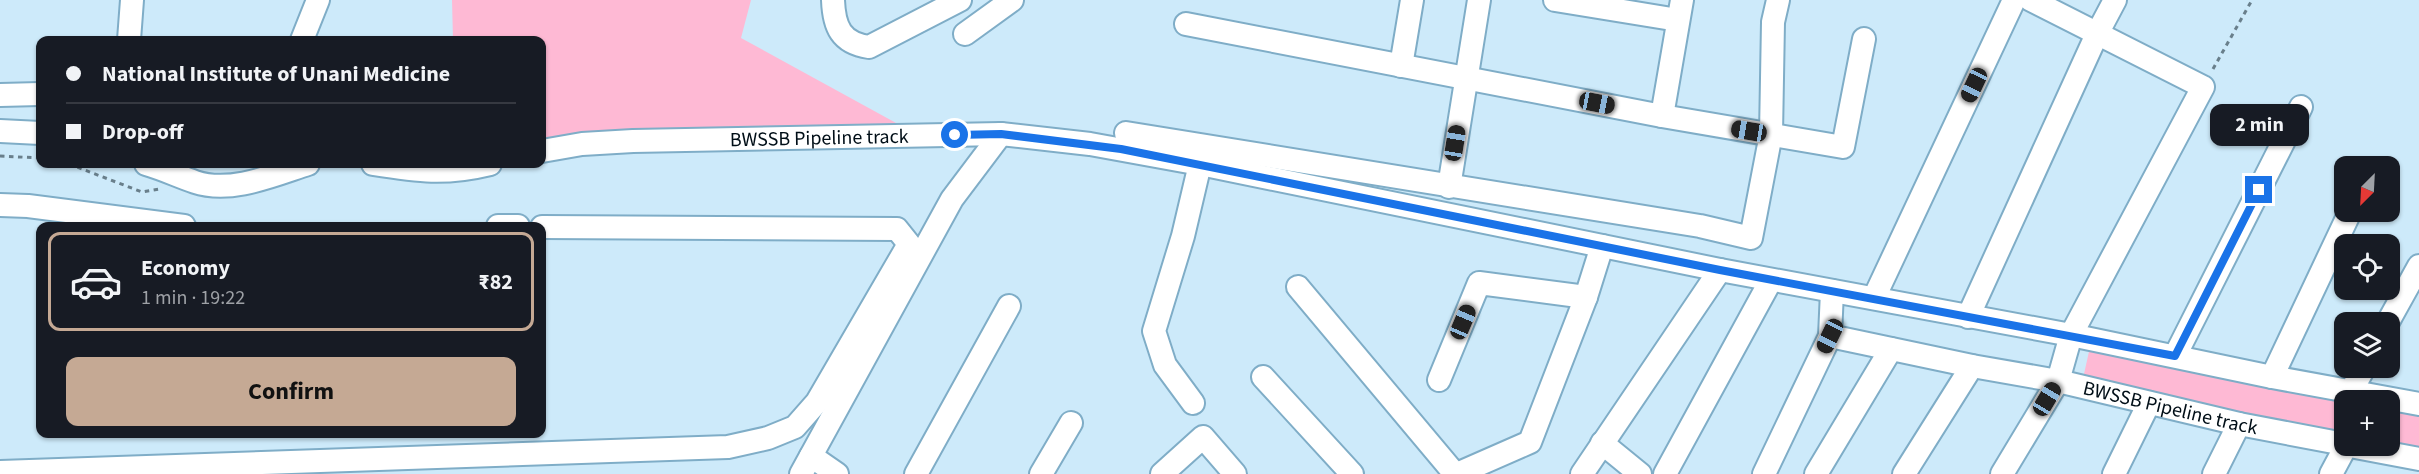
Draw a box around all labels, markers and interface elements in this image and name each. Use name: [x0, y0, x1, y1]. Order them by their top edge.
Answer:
text: National Institute of Unani Medicine: [102, 58, 450, 90]
car: [1958, 65, 1990, 105]
car: [1578, 91, 1616, 115]
callout: 2 min: [2210, 103, 2308, 145]
text: 2 min: [2235, 111, 2284, 139]
text: Drop-off: [102, 116, 183, 148]
car: [1730, 119, 1768, 143]
route start: [941, 121, 968, 148]
street label: BWSSB Pipeline track: [730, 123, 909, 154]
car: [1443, 124, 1467, 162]
north arrow: [2334, 156, 2400, 222]
map controls: [2334, 156, 2400, 456]
route end: [2245, 176, 2272, 203]
button: locate: [2334, 234, 2400, 300]
text: Economy: [141, 252, 230, 284]
icon: car: [69, 255, 123, 309]
text: ₹82: [478, 266, 513, 298]
text: 1 min · 19:22: [141, 284, 245, 312]
car: [1448, 302, 1478, 342]
button: layers: [2334, 312, 2400, 378]
car: [1814, 316, 1846, 356]
button: Confirm: [66, 357, 516, 426]
street label: BWSSB Pipeline track: [2080, 374, 2260, 442]
car: [2030, 379, 2064, 419]
button: +: [2334, 390, 2400, 456]

